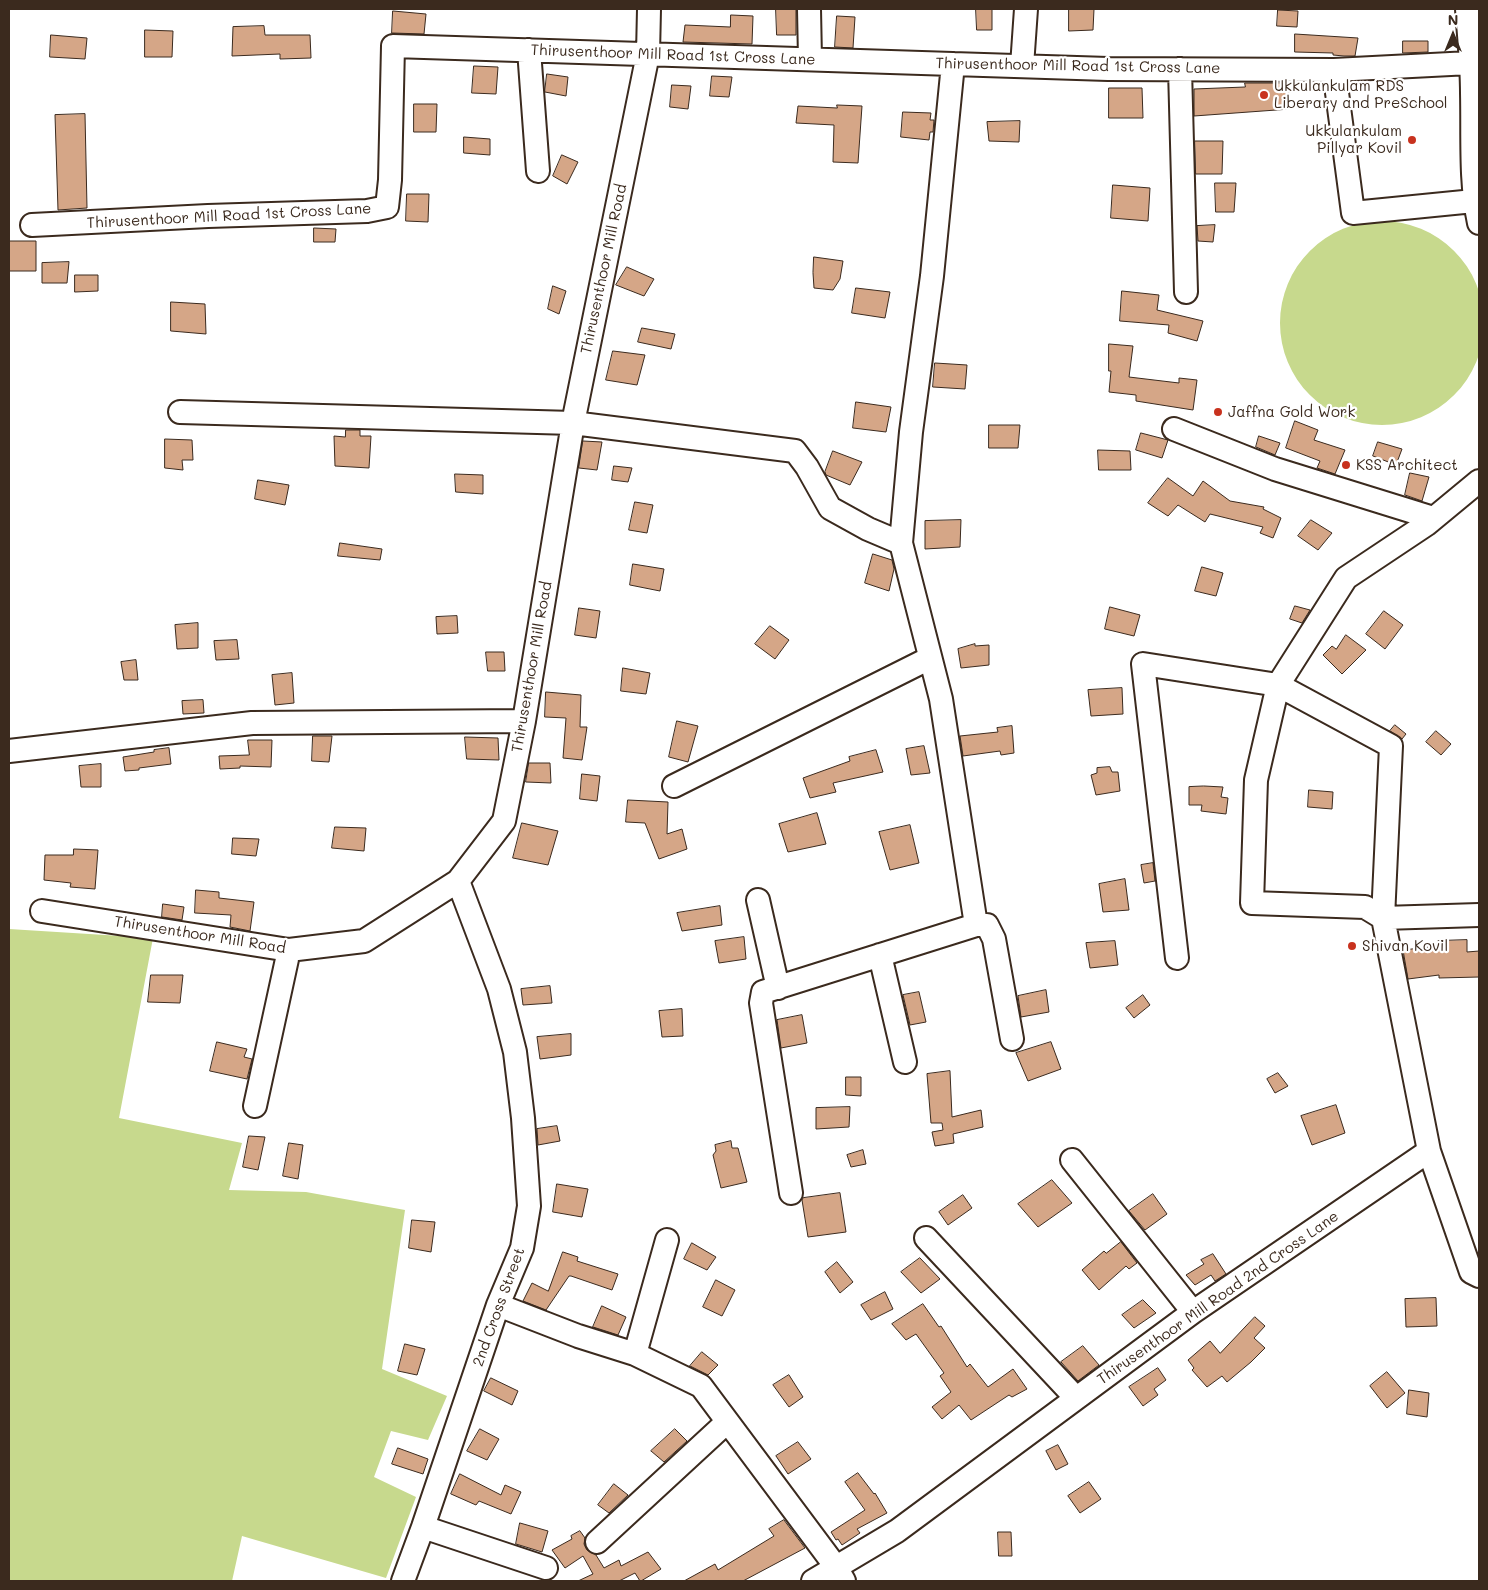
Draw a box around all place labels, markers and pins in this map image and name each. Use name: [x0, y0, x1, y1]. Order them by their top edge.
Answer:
place label: Ukkulankulam RDS Liberary and PreSchool: [1274, 77, 1448, 112]
marker: Ukkulankulam RDS Liberary and PreSchool: [1258, 89, 1270, 101]
place label: Ukkulankulam Pillyar Kovil: [1305, 122, 1402, 157]
marker: Ukkulankulam Pillyar Kovil: [1406, 134, 1418, 146]
place label: Jaffna Gold Work: [1228, 403, 1355, 421]
marker: Jaffna Gold Work: [1212, 406, 1224, 418]
place label: KSS Architect: [1356, 456, 1458, 474]
marker: KSS Architect: [1340, 459, 1352, 471]
place label: Shivan Kovil: [1362, 937, 1448, 955]
marker: Shivan Kovil: [1346, 940, 1358, 952]

